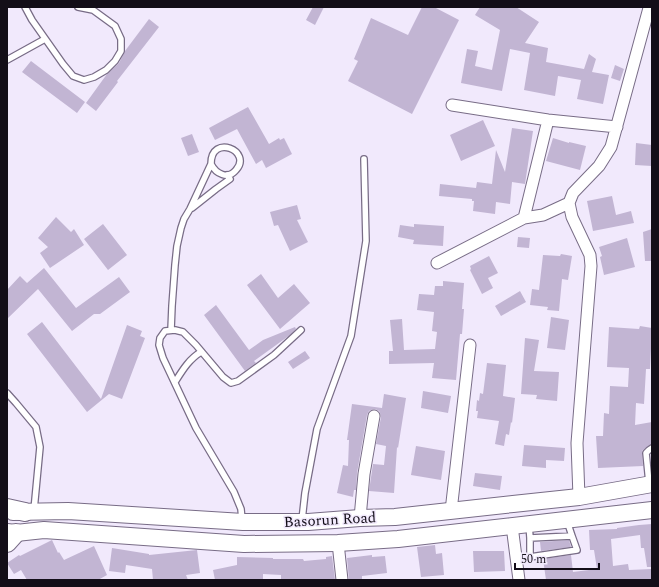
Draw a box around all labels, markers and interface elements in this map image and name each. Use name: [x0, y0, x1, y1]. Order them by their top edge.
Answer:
street label: Basorun Road: [283, 506, 377, 534]
scale bar: [515, 545, 599, 571]
text: 50 m: [521, 550, 546, 569]

